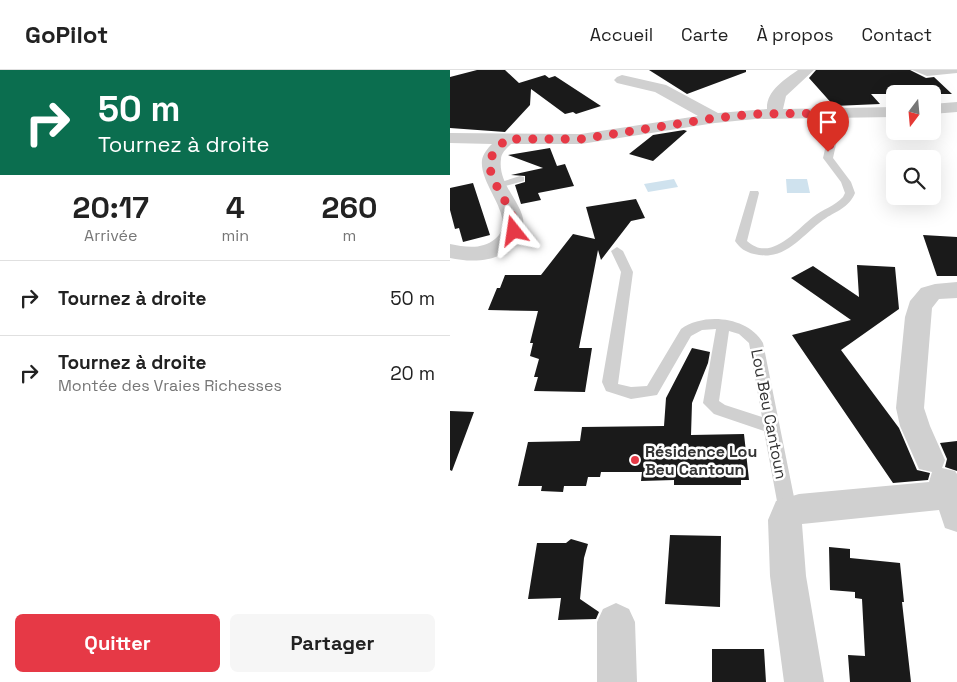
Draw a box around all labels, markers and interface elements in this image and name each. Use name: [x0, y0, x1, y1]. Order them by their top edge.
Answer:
text: GoPilot: [25, 19, 108, 50]
text: Accueil: [590, 23, 653, 46]
text: Carte: [681, 23, 728, 46]
text: À propos: [756, 23, 834, 46]
text: Contact: [862, 23, 932, 46]
north arrow: [886, 85, 941, 140]
map controls: [886, 85, 941, 205]
text: 50 m: [98, 87, 180, 131]
icon: right: [15, 90, 80, 155]
pin: [807, 101, 849, 152]
icon: arrive: [814, 108, 842, 136]
text: Tournez à droite: [98, 130, 269, 158]
button: search: [886, 150, 941, 205]
text: 20:17: [73, 188, 149, 227]
text: 4: [226, 188, 245, 227]
text: 260: [322, 188, 377, 227]
position arrow: [487, 204, 539, 256]
text: Arrivée: [84, 225, 137, 246]
text: min: [222, 225, 249, 246]
text: m: [343, 225, 356, 246]
icon: right: [15, 284, 43, 312]
text: Tournez à droite: [58, 286, 207, 311]
text: 50 m: [390, 286, 435, 311]
street label: Lou Beu Cantoun: [746, 347, 792, 481]
text: Tournez à droite: [58, 350, 207, 375]
icon: right: [15, 359, 43, 387]
text: 20 m: [390, 361, 435, 386]
text: Montée des Vraies Richesses: [58, 375, 282, 396]
place label: Résidence Lou Beu Cantoun: [645, 441, 757, 480]
marker: Résidence Lou Beu Cantoun: [629, 454, 641, 466]
button: Quitter: [15, 614, 220, 672]
button: Partager: [230, 614, 435, 672]

